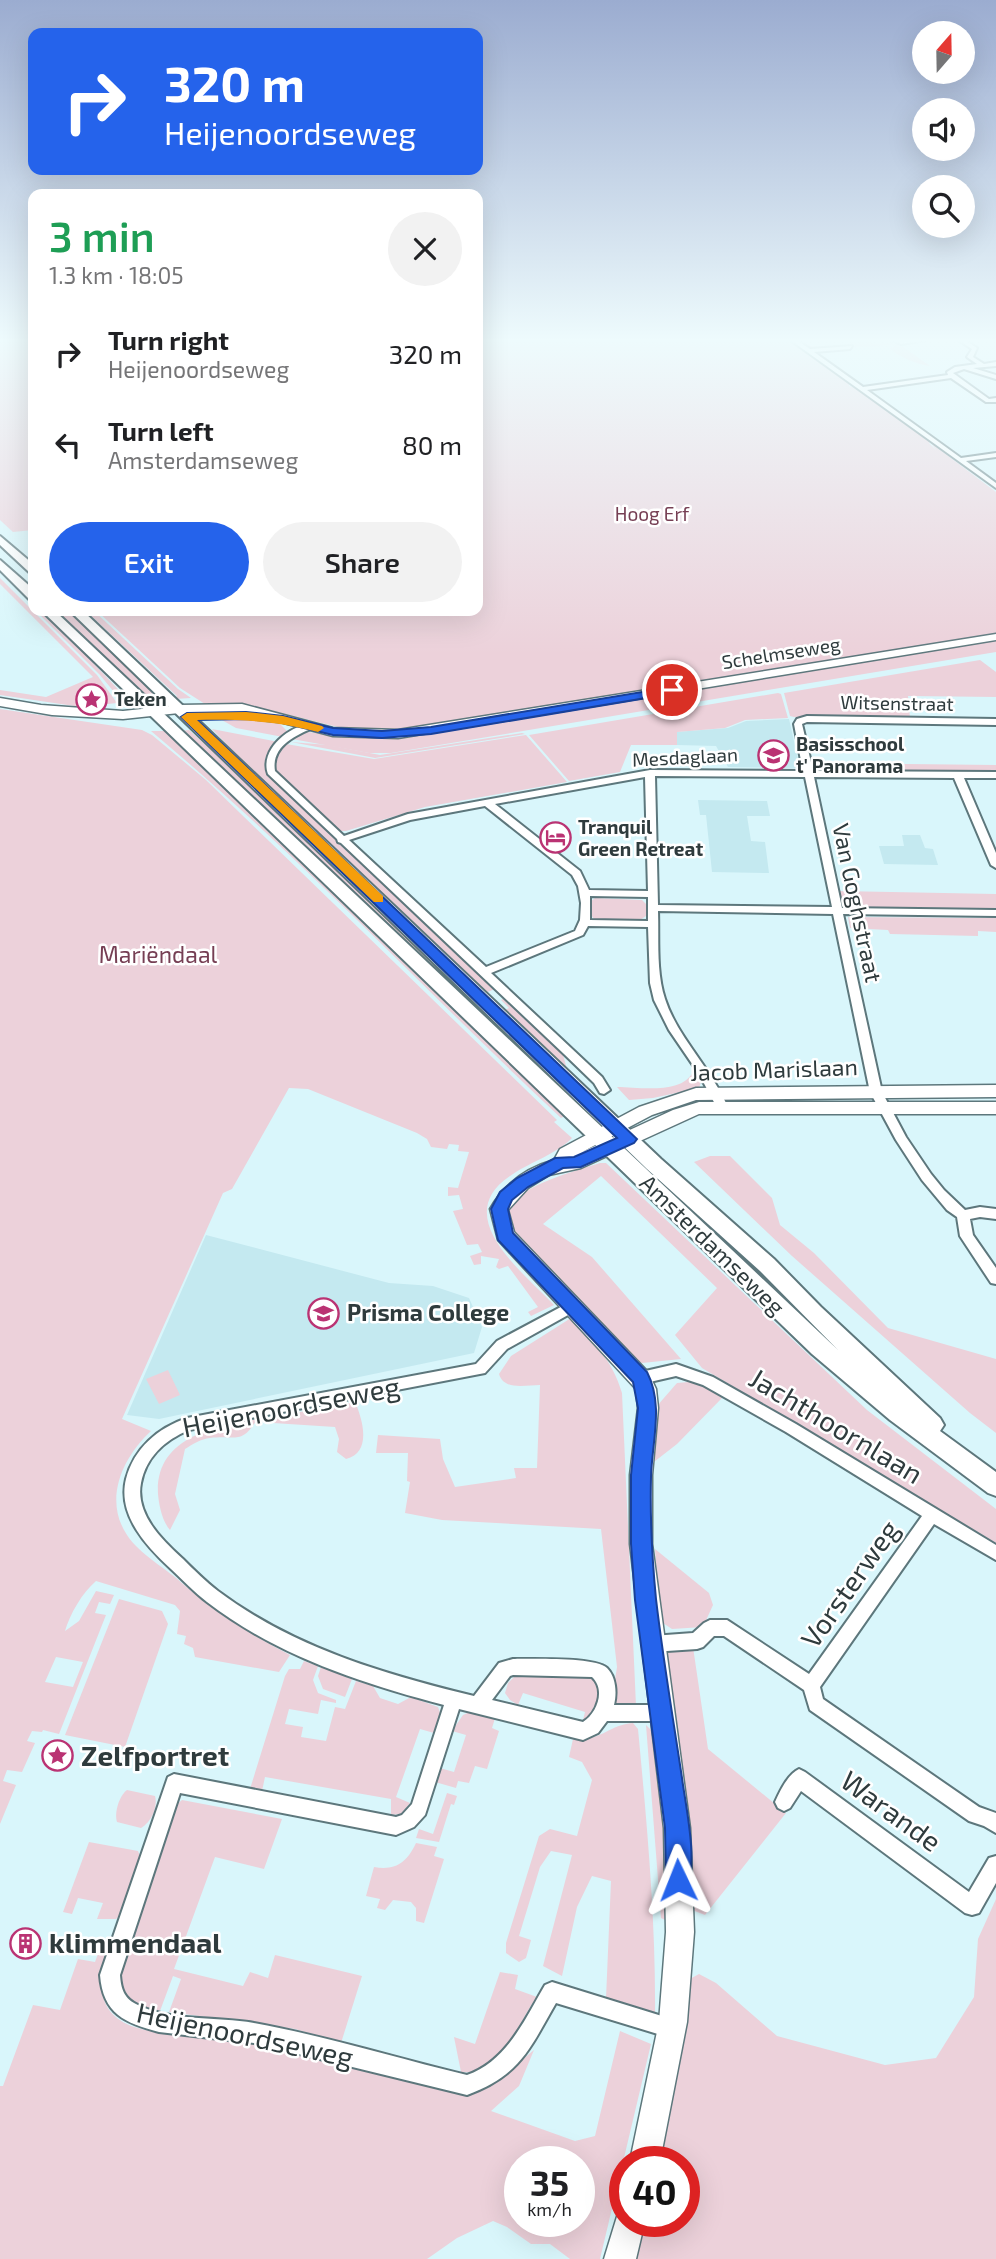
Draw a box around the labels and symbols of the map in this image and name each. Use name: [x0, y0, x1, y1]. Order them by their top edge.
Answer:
north arrow: [912, 21, 975, 84]
park label: Hoog Erf: [615, 502, 690, 525]
street label: Schelmseweg: [720, 632, 842, 673]
pin: [642, 660, 702, 720]
place icon: Teken: [74, 682, 108, 716]
place label: Teken: [114, 687, 167, 710]
street label: Witsenstraat: [840, 690, 954, 715]
place label: Basisschool t' Panorama: [796, 732, 905, 777]
school or university icon: Basisschool t' Panorama: [756, 738, 790, 772]
street label: Mesdaglaan: [631, 742, 738, 771]
place label: Tranquil Green Retreat: [578, 815, 703, 860]
hotel icon: Tranquil Green Retreat: [538, 821, 572, 855]
street label: Van Goghstraat: [827, 821, 889, 985]
park label: Mariëndaal: [99, 940, 218, 968]
street label: Jacob Marislaan: [690, 1052, 858, 1086]
street label: Amsterdamseweg: [635, 1168, 791, 1321]
school or university icon: Prisma College: [307, 1296, 341, 1330]
place label: Prisma College: [347, 1298, 509, 1326]
street label: Jachthoornlaan: [744, 1360, 929, 1490]
street label: Heijenoordseweg: [179, 1368, 403, 1444]
street label: Vorsterweg: [793, 1513, 906, 1654]
place label: Zelfportret: [81, 1738, 229, 1772]
place icon: Zelfportret: [41, 1739, 75, 1773]
street label: Warande: [835, 1762, 948, 1858]
position arrow: [641, 1843, 715, 1917]
place label: klimmendaal: [49, 1925, 222, 1959]
building icon: klimmendaal: [9, 1926, 43, 1960]
street label: Heijenoordseweg: [134, 1994, 357, 2074]
speed limit sign: 40: [609, 2146, 700, 2237]

